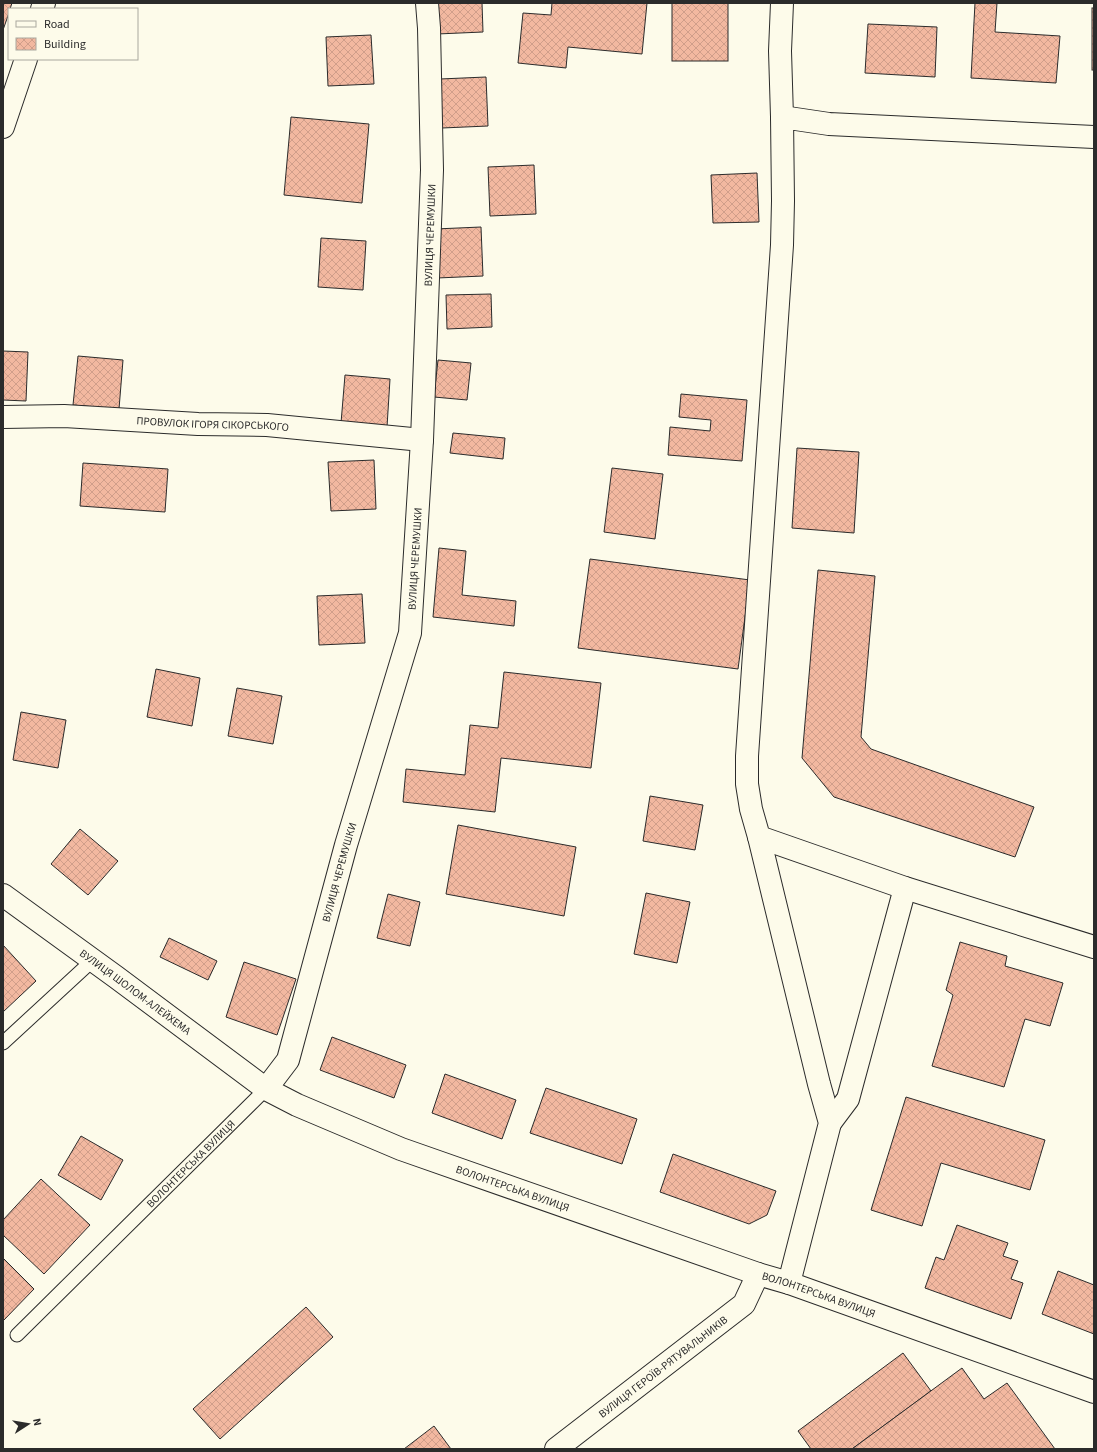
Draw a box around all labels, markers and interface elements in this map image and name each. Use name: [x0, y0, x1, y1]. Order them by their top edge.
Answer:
legend: [8, 8, 138, 60]
text: Road: [44, 16, 70, 33]
text: Building: [44, 36, 86, 53]
street label: ВУЛИЦЯ ЧЕРЕМУШКИ: [420, 183, 439, 287]
street label: ПРОВУЛОК ІГОРЯ СІКОРСЬКОГО: [136, 413, 290, 435]
street label: ВУЛИЦЯ ЧЕРЕМУШКИ: [404, 507, 425, 610]
street label: ВУЛИЦЯ ЧЕРЕМУШКИ: [318, 821, 360, 924]
street label: ВУЛИЦЯ ШОЛОМ-АЛЕЙХЕМА: [77, 946, 194, 1038]
street label: ВОЛОНТЕРСЬКА ВУЛИЦЯ: [143, 1116, 238, 1211]
street label: ВОЛОНТЕРСЬКА ВУЛИЦЯ: [454, 1161, 572, 1215]
street label: ВОЛОНТЕРСЬКА ВУЛИЦЯ: [760, 1268, 878, 1321]
street label: ВУЛИЦЯ ГЕРОЇВ-РЯТУВАЛЬНИКІВ: [595, 1312, 731, 1421]
north arrow: [8, 1404, 48, 1444]
text: N: [29, 1417, 45, 1427]

